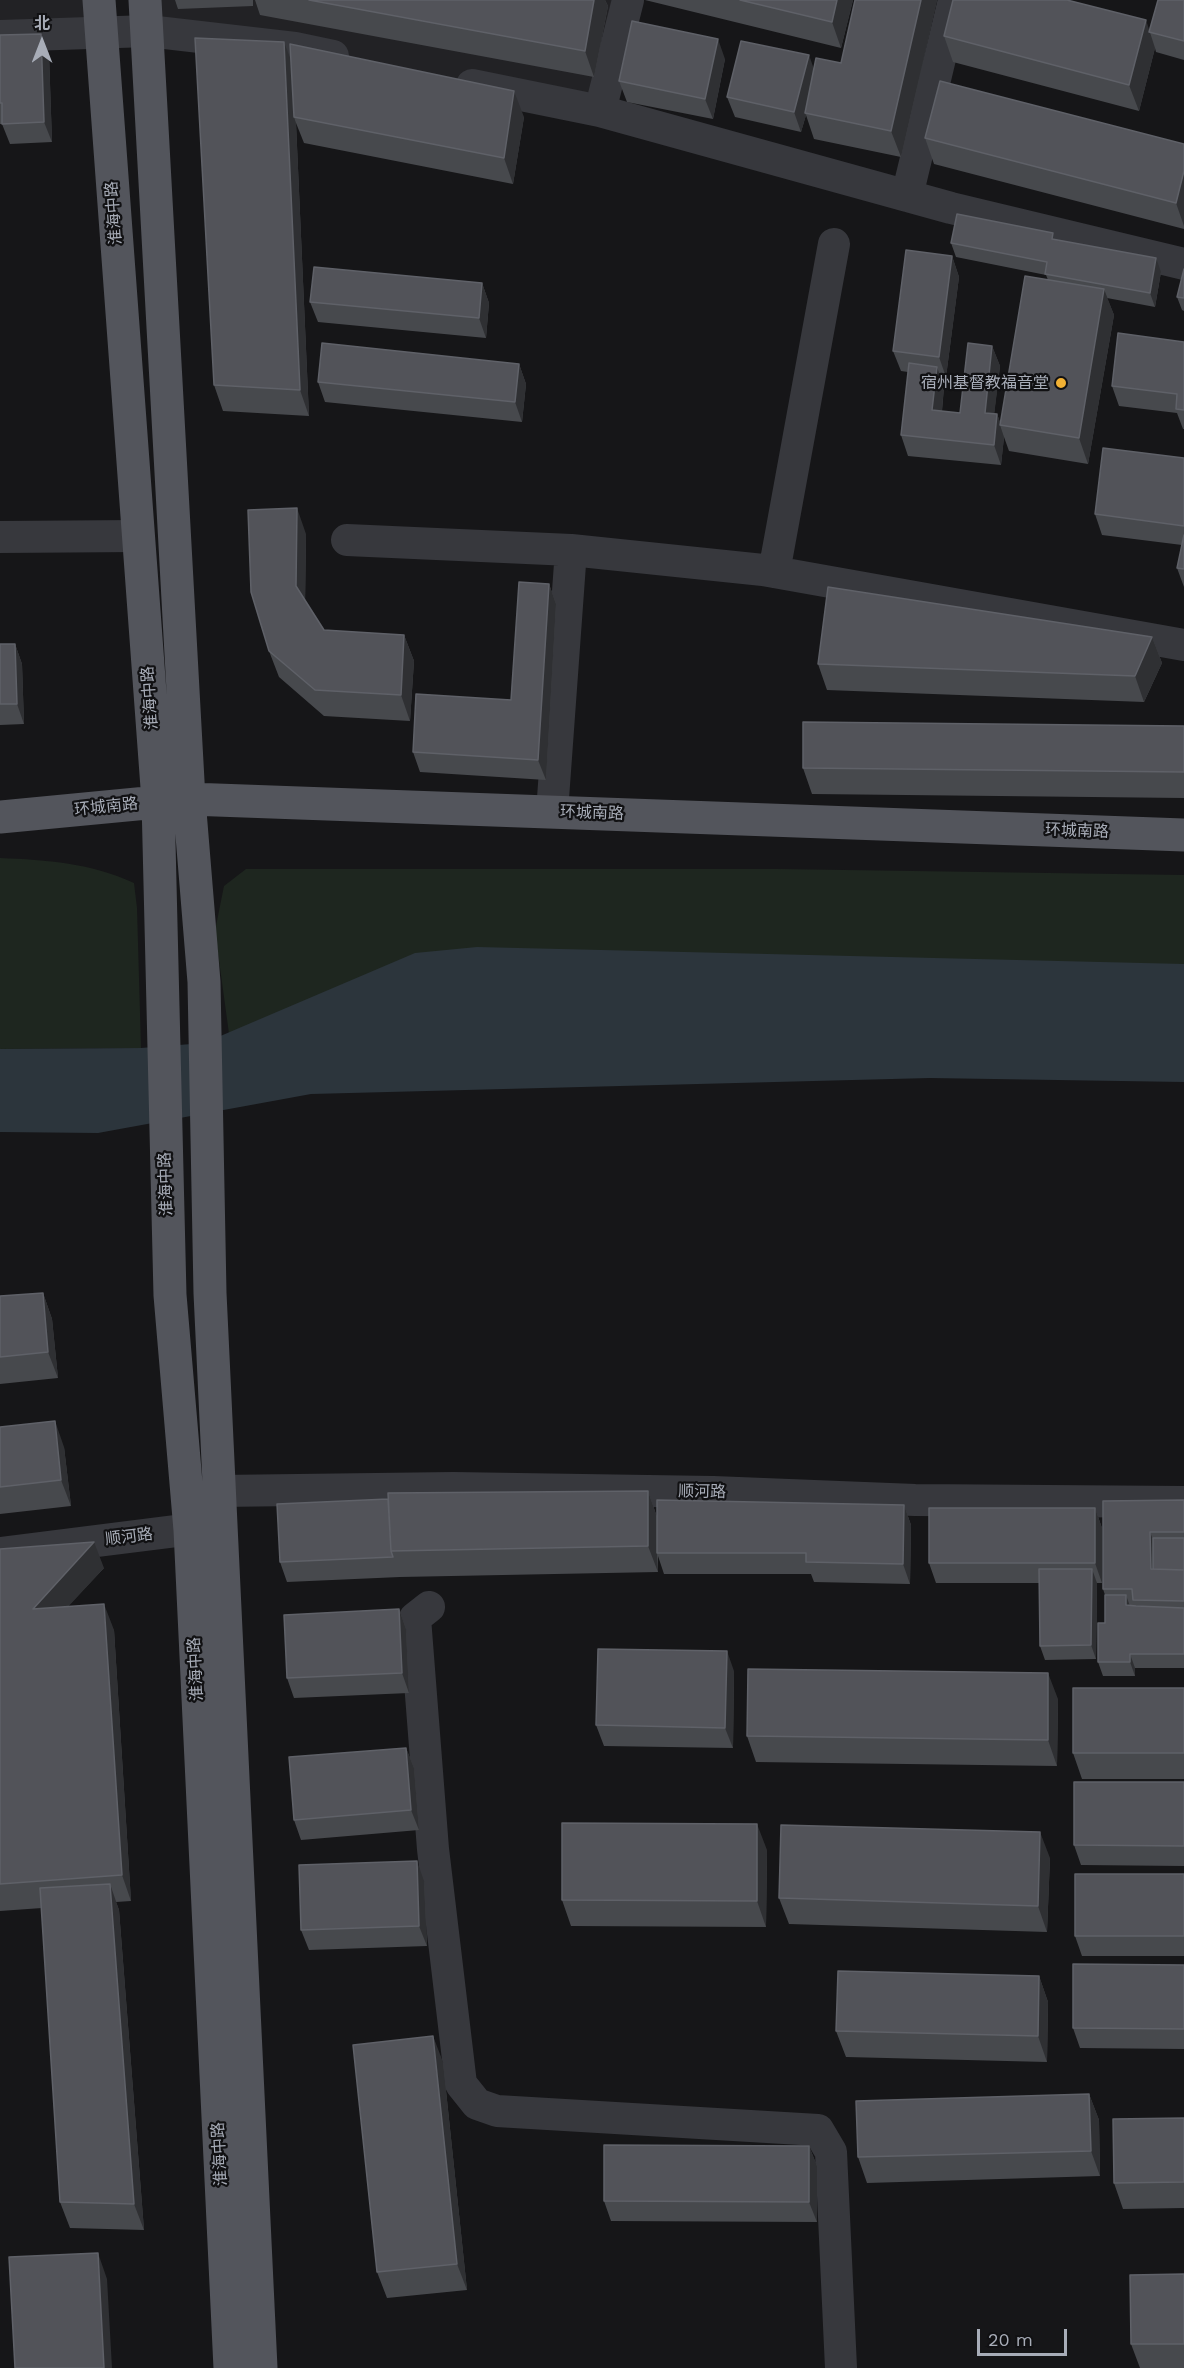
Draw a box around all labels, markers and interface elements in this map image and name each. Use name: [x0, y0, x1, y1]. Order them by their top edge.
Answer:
north arrow: [12, 12, 72, 72]
text: 北: [34, 14, 50, 33]
street label: 淮海中路: [102, 180, 126, 246]
place label: 宿州基督教福音堂: [921, 373, 1049, 393]
marker: 宿州基督教福音堂: [1054, 376, 1068, 390]
street label: 淮海中路: [138, 665, 162, 731]
street label: 环城南路: [73, 794, 139, 820]
street label: 环城南路: [560, 802, 624, 824]
street label: 环城南路: [1045, 820, 1109, 842]
street label: 淮海中路: [155, 1152, 177, 1216]
street label: 顺河路: [678, 1482, 726, 1502]
street label: 顺河路: [104, 1525, 154, 1549]
street label: 淮海中路: [185, 1637, 207, 1701]
street label: 淮海中路: [209, 2122, 231, 2186]
scale bar: [980, 2317, 1070, 2355]
text: 20 m: [988, 2329, 1033, 2350]

